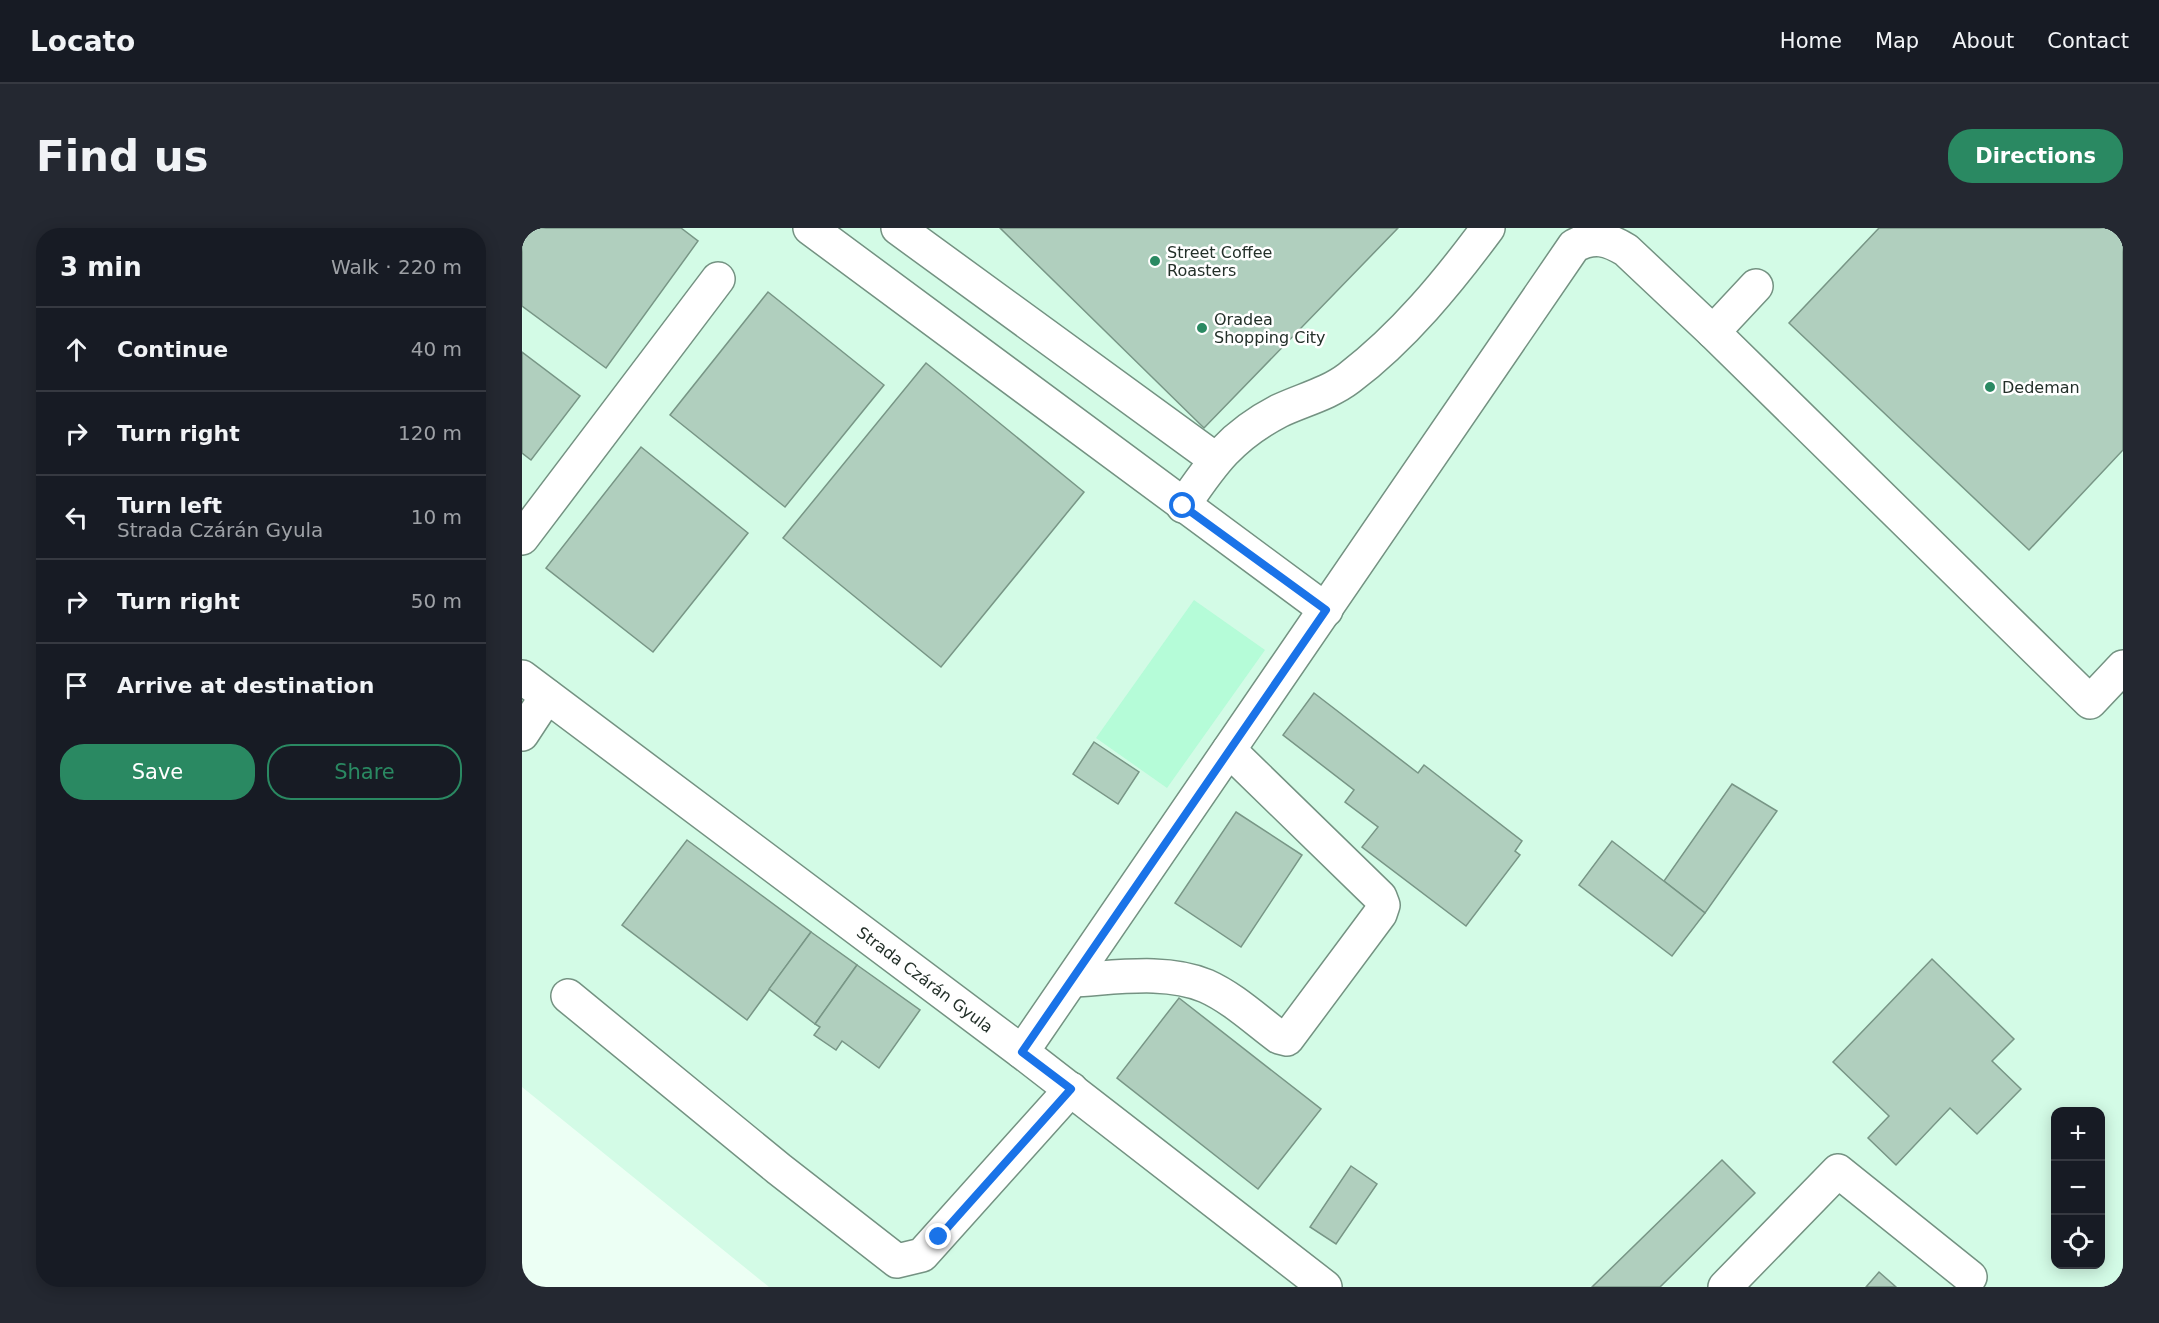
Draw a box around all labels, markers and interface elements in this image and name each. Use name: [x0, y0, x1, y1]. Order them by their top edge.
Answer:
text: Locato: [30, 25, 135, 58]
text: Home: [1780, 29, 1842, 53]
text: Map: [1875, 29, 1919, 53]
text: About: [1952, 29, 2014, 53]
text: Contact: [2047, 29, 2129, 53]
button: Directions: [1948, 129, 2123, 183]
text: Find us: [36, 132, 209, 181]
place label: Street Coffee Roasters: [1167, 243, 1272, 280]
text: 3 min: [60, 252, 142, 282]
marker: Street Coffee Roasters: [1148, 254, 1162, 268]
text: Walk · 220 m: [331, 255, 462, 279]
place label: Oradea Shopping City: [1214, 310, 1326, 347]
marker: Oradea Shopping City: [1195, 321, 1209, 335]
icon: ahead: [60, 333, 93, 366]
text: Continue: [117, 337, 228, 362]
text: 40 m: [411, 337, 462, 361]
place label: Dedeman: [2002, 378, 2080, 397]
marker: Dedeman: [1983, 380, 1997, 394]
icon: right: [60, 417, 93, 450]
text: Turn right: [117, 421, 240, 446]
text: 120 m: [398, 421, 462, 445]
route start: [1169, 492, 1195, 518]
text: Turn left: [117, 493, 222, 518]
icon: left: [60, 501, 93, 534]
text: 10 m: [411, 505, 462, 529]
text: Strada Czárán Gyula: [117, 518, 323, 542]
icon: right: [60, 585, 93, 618]
text: Turn right: [117, 589, 240, 614]
text: 50 m: [411, 589, 462, 613]
icon: arrive: [60, 669, 93, 702]
text: Arrive at destination: [117, 673, 374, 698]
button: Save: [60, 744, 255, 800]
button: Share: [267, 744, 462, 800]
street label: Strada Czárán Gyula: [853, 923, 997, 1037]
map controls: [2051, 1107, 2105, 1269]
button: +: [2051, 1107, 2105, 1161]
button: −: [2051, 1161, 2105, 1215]
button: locate: [2051, 1215, 2105, 1269]
route end: [925, 1223, 951, 1249]

